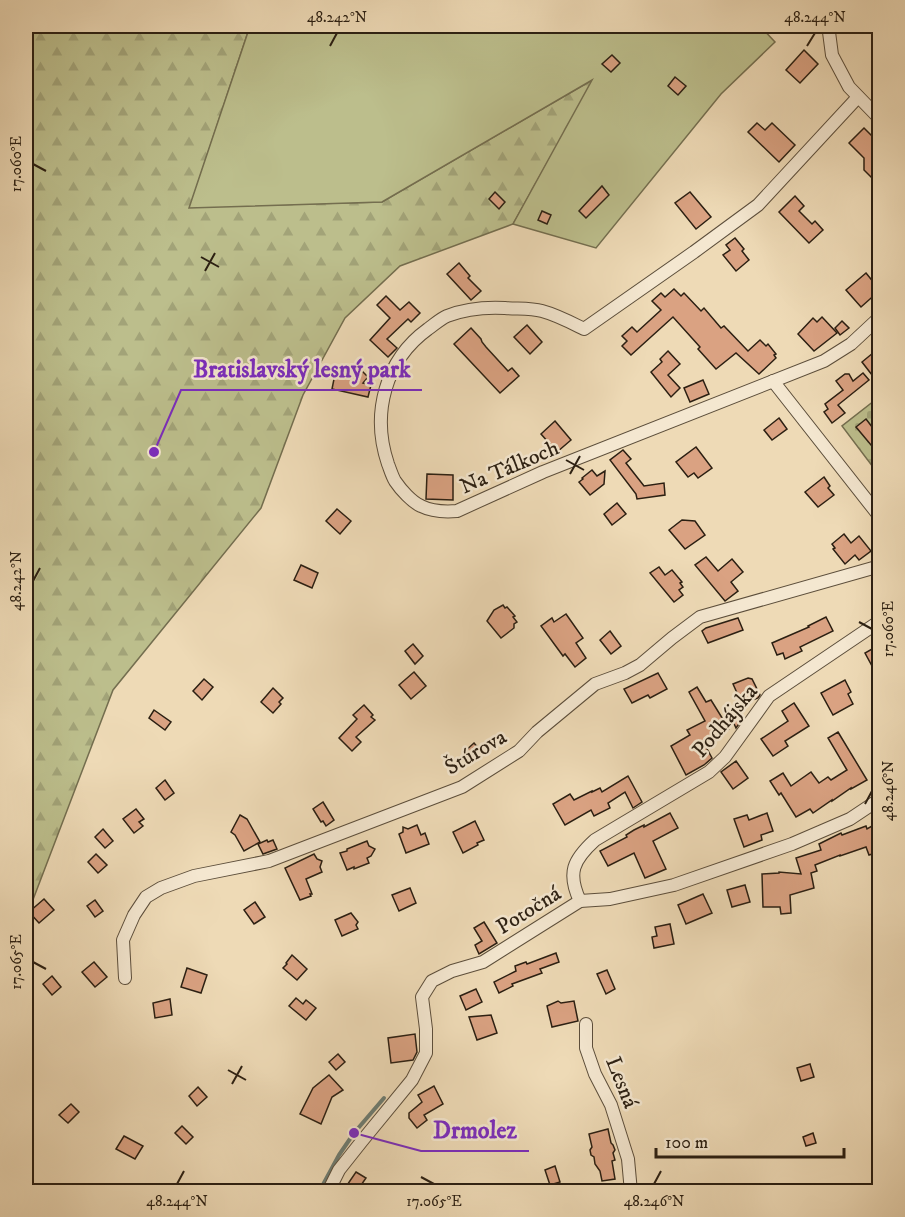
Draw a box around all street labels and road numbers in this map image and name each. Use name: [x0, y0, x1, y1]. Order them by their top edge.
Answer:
street label: Na Tálkoch: [456, 434, 564, 500]
street label: Podhájska: [687, 678, 764, 763]
street label: Štúrova: [440, 722, 512, 781]
street label: Potočná: [491, 880, 567, 941]
street label: Lesná: [599, 1053, 644, 1113]

